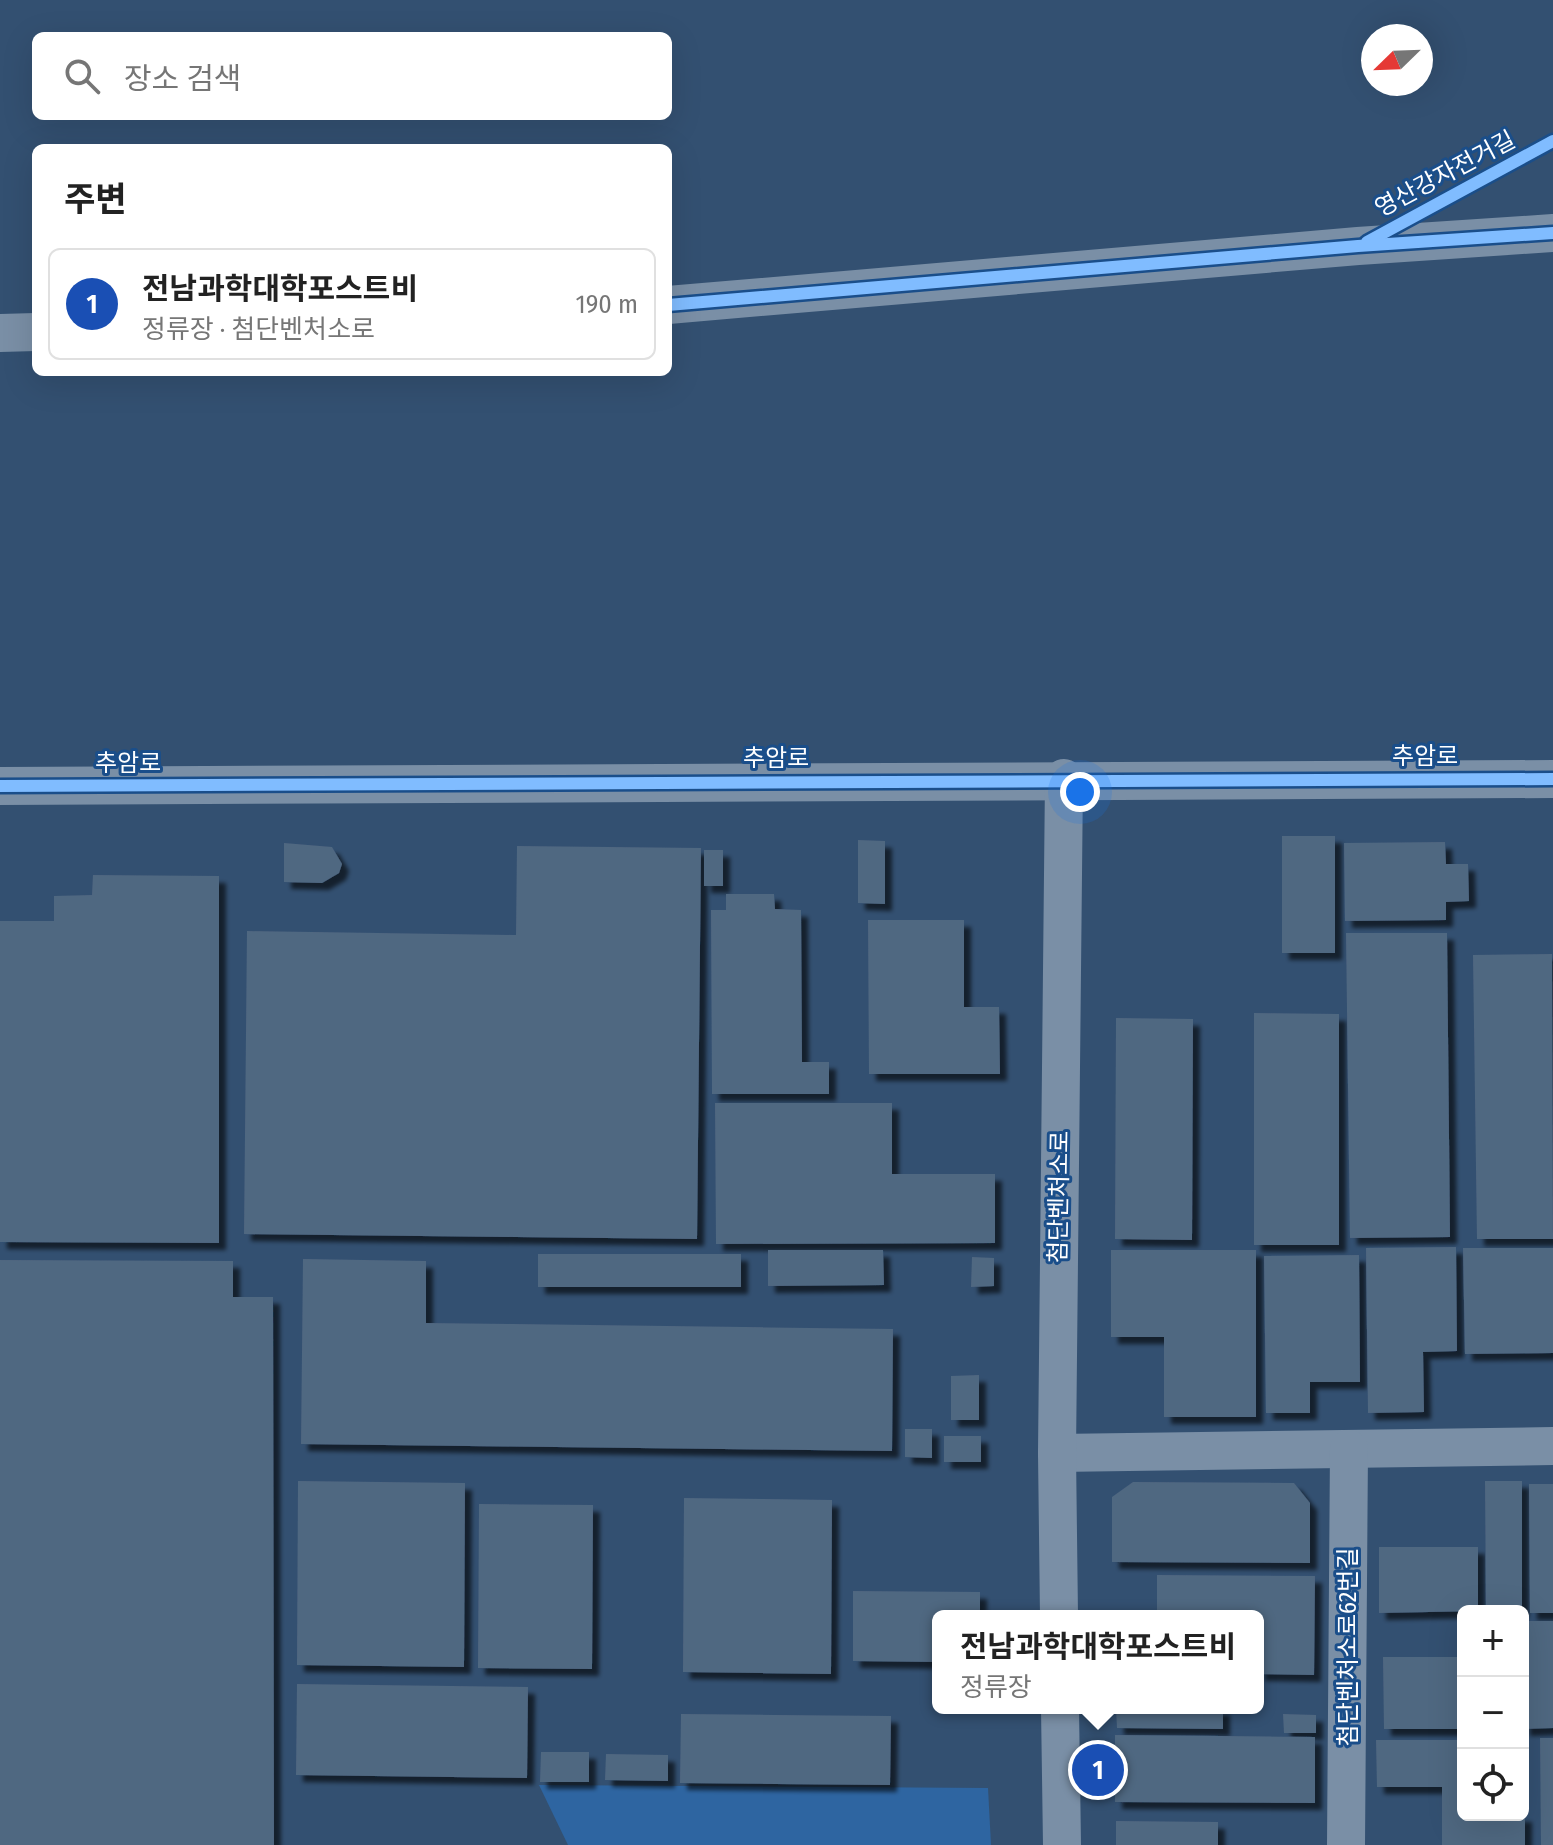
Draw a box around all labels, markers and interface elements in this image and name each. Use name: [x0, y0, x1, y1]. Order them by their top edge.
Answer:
north arrow: [1361, 24, 1433, 96]
search box: [32, 32, 672, 120]
icon: search: [60, 54, 104, 98]
text: 장소 검색: [124, 61, 241, 97]
street label: 영산강자전거길: [1370, 125, 1520, 223]
text: 주변: [64, 179, 127, 220]
text: 전남과학대학포스트비: [142, 271, 418, 307]
text: 1: [87, 289, 98, 320]
text: 190 m: [576, 289, 638, 320]
text: 정류장 · 첨단벤처소로: [142, 314, 375, 345]
street label: 추암로: [1392, 742, 1458, 770]
street label: 추암로: [743, 744, 809, 772]
street label: 추암로: [95, 749, 161, 777]
your location: [1060, 772, 1100, 812]
street label: 첨단벤처소로: [1044, 1131, 1074, 1263]
street label: 첨단벤처소로62번길: [1334, 1548, 1362, 1746]
map controls: [1457, 1605, 1529, 1821]
button: +: [1457, 1605, 1529, 1677]
popup: [932, 1610, 1264, 1714]
text: 전남과학대학포스트비: [960, 1629, 1236, 1665]
text: 정류장: [960, 1672, 1032, 1703]
button: −: [1457, 1677, 1529, 1749]
pin: 1: [1072, 1740, 1124, 1800]
button: locate: [1457, 1749, 1529, 1821]

